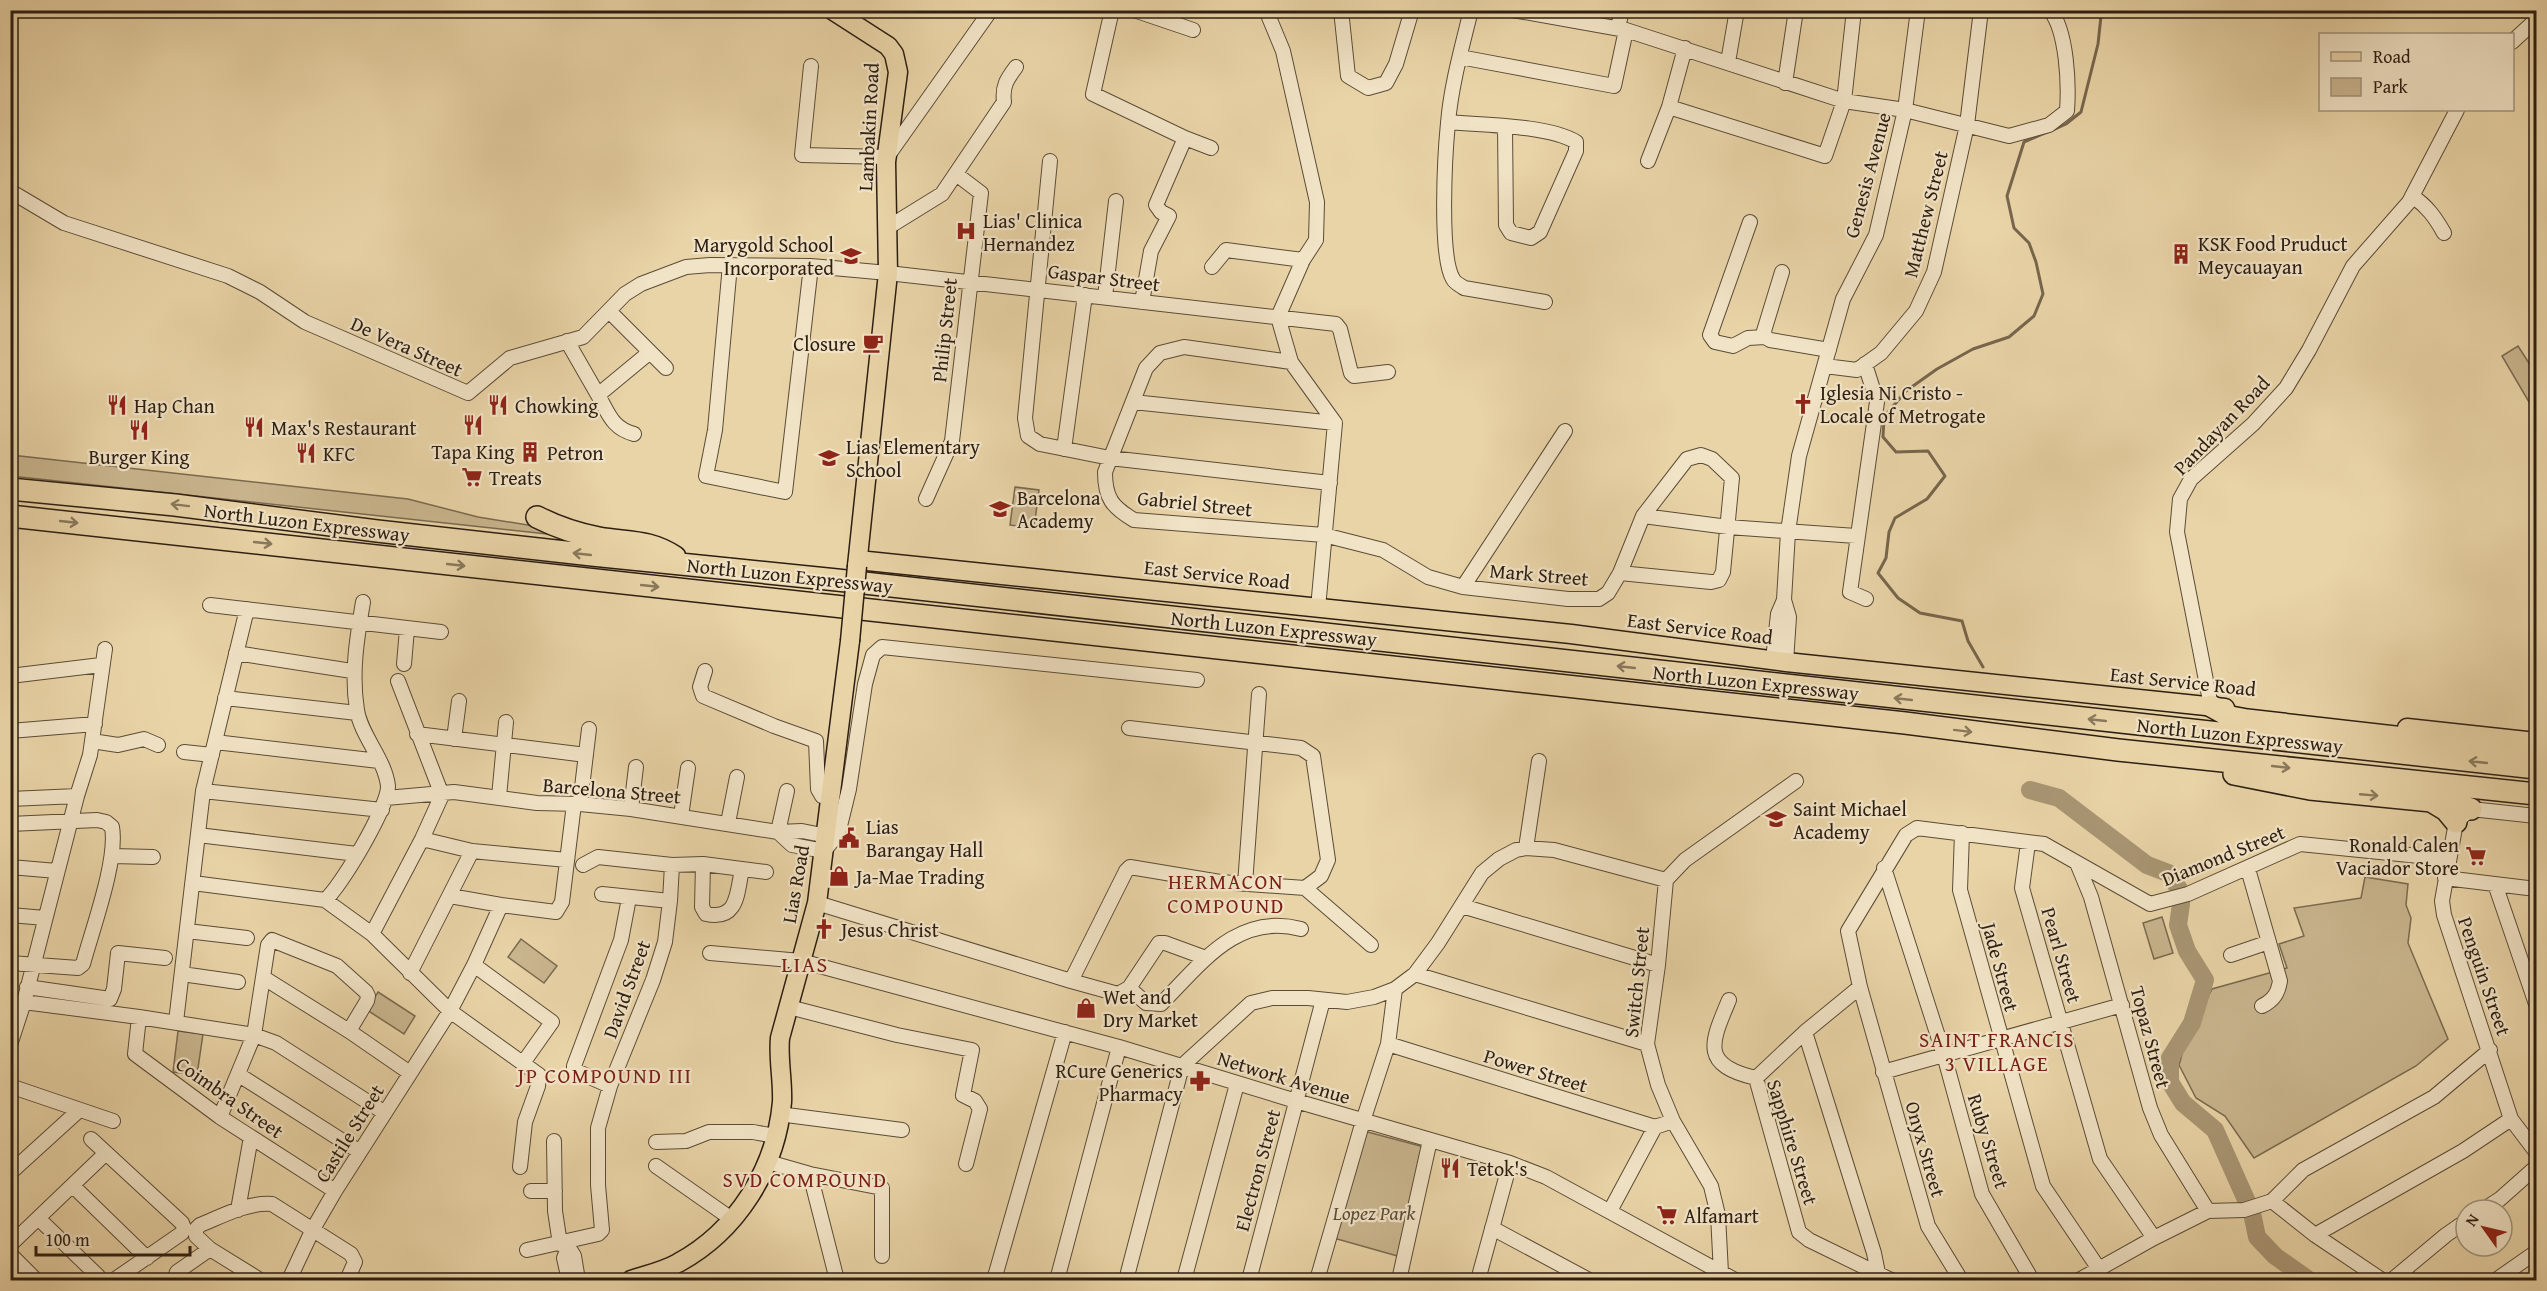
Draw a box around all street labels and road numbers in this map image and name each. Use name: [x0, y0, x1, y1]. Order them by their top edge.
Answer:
street label: Lambakin Road: [850, 62, 886, 192]
street label: Genesis Avenue: [1836, 109, 1898, 241]
street label: Matthew Street: [1895, 148, 1955, 280]
street label: Gaspar Street: [1046, 256, 1162, 298]
street label: Philip Street: [924, 276, 964, 384]
street label: De Vera Street: [346, 308, 468, 384]
street label: Pandayan Road: [2166, 369, 2276, 481]
street label: Gabriel Street: [1136, 483, 1254, 523]
street label: North Luzon Expressway: [203, 495, 412, 549]
street label: North Luzon Expressway: [686, 550, 894, 600]
street label: East Service Road: [1143, 552, 1292, 596]
street label: Mark Street: [1488, 555, 1590, 593]
street label: North Luzon Expressway: [1170, 603, 1378, 653]
street label: East Service Road: [1626, 605, 1775, 651]
street label: North Luzon Expressway: [1652, 657, 1860, 707]
street label: East Service Road: [2109, 659, 2258, 703]
street label: North Luzon Expressway: [2136, 710, 2344, 760]
street label: Barcelona Street: [542, 770, 682, 810]
street label: Diamond Street: [2157, 817, 2289, 893]
street label: Lias Road: [774, 842, 816, 925]
street label: Pearl Street: [2034, 904, 2090, 1006]
street label: Penguin Street: [2451, 913, 2519, 1039]
street label: Jade Street: [1974, 916, 2027, 1015]
street label: Switch Street: [1616, 925, 1656, 1039]
street label: David Street: [595, 936, 657, 1042]
street label: Topaz Street: [2123, 983, 2179, 1091]
street label: Power Street: [1481, 1040, 1591, 1100]
street label: Network Avenue: [1214, 1043, 1354, 1111]
street label: Coimbra Street: [170, 1049, 290, 1145]
street label: Sapphire Street: [1760, 1076, 1826, 1208]
street label: Castile Street: [307, 1078, 391, 1188]
street label: Ruby Street: [1961, 1090, 2017, 1192]
street label: Onyx Street: [1898, 1098, 1954, 1200]
street label: Electron Street: [1227, 1106, 1287, 1234]

